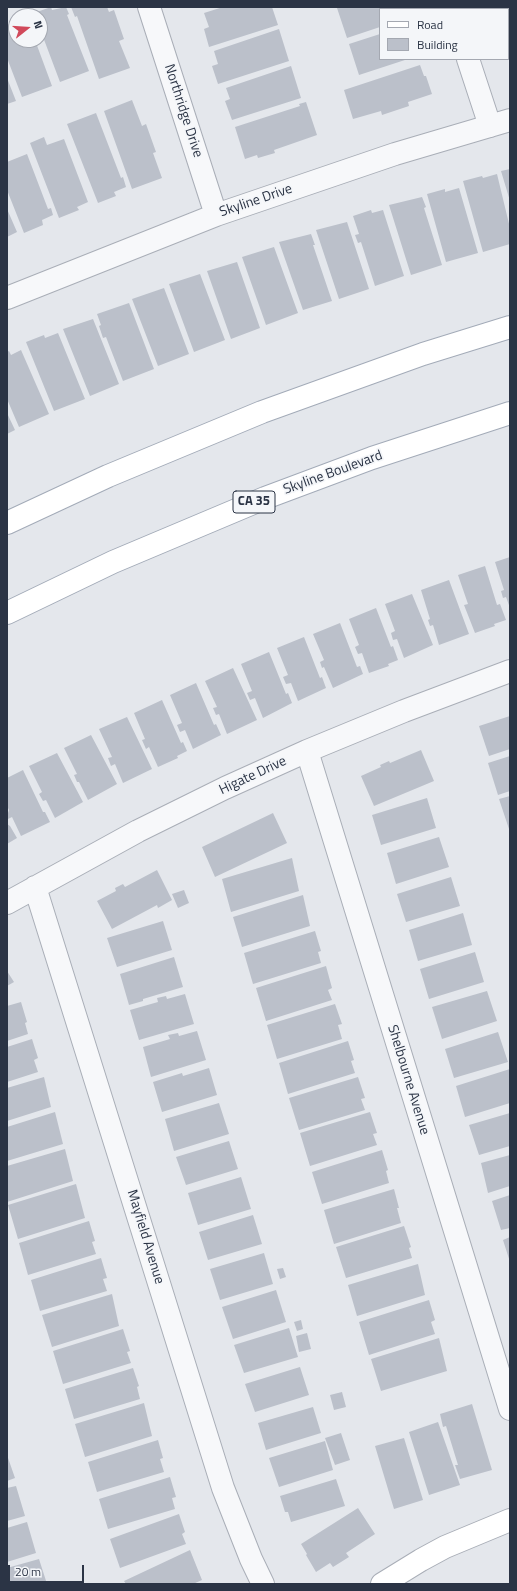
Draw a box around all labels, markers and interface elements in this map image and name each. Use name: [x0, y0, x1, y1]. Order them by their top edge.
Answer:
north arrow: [8, 8, 48, 48]
legend: [379, 8, 509, 60]
text: Road: [417, 15, 443, 34]
text: N: [30, 19, 47, 31]
text: Building: [417, 35, 458, 54]
street label: Northridge Drive: [160, 62, 206, 160]
street label: Skyline Drive: [218, 181, 294, 221]
street label: Skyline Boulevard: [281, 447, 385, 499]
road number: CA 35: [233, 491, 275, 513]
street label: Higate Drive: [217, 753, 289, 799]
street label: Shelbourne Avenue: [383, 1023, 433, 1137]
street label: Mayfield Avenue: [123, 1188, 167, 1286]
scale bar: [10, 1557, 86, 1583]
text: 20 m: [15, 1562, 41, 1581]

